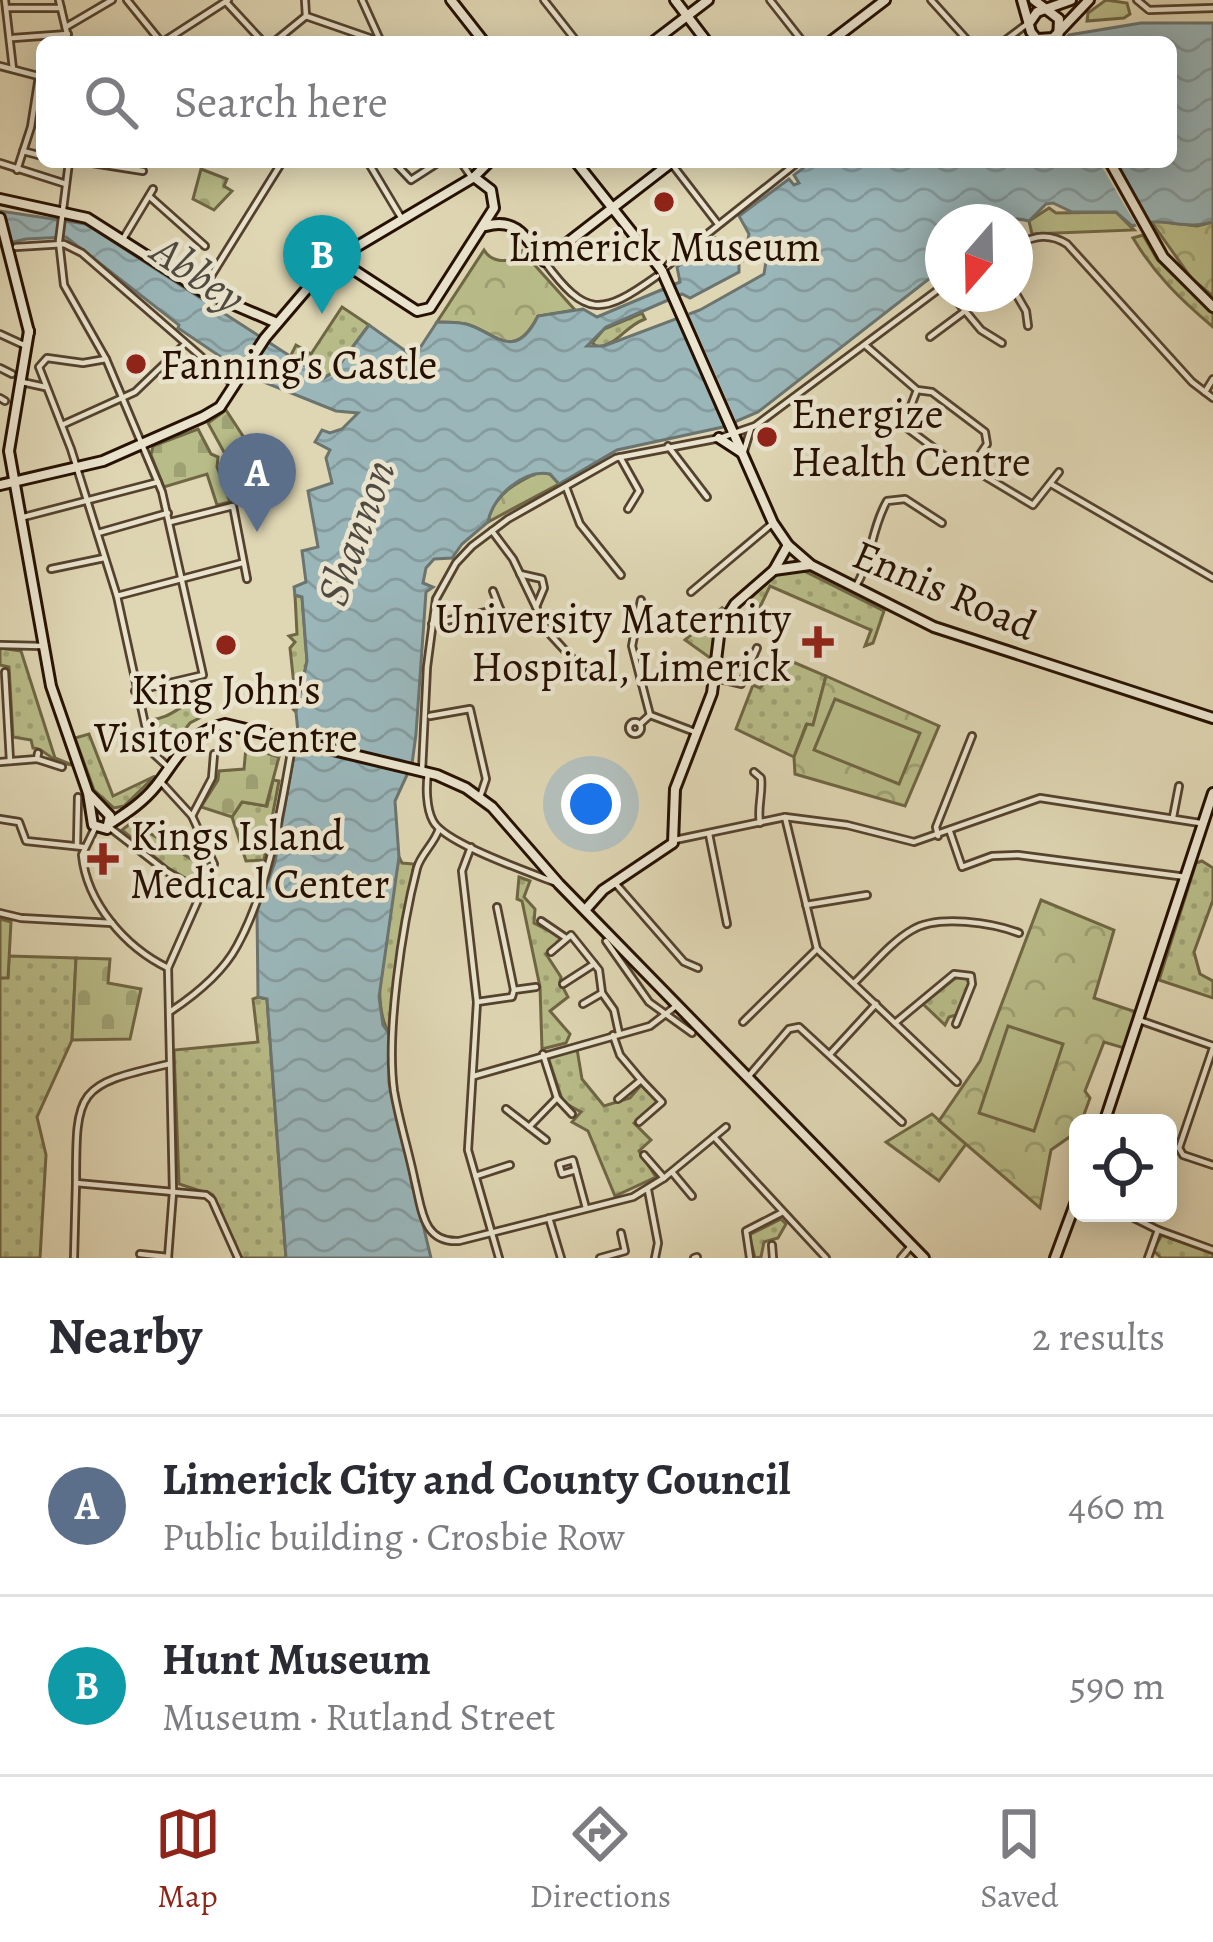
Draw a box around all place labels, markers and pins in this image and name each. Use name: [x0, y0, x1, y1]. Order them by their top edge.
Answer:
marker: Limerick Museum: [651, 189, 677, 215]
pin: B: [283, 215, 361, 314]
place label: Limerick Museum: [508, 218, 820, 275]
place label: Fanning's Castle: [160, 336, 437, 393]
marker: Fanning's Castle: [123, 351, 149, 377]
place label: Energize Health Centre: [791, 385, 1031, 490]
marker: Energize Health Centre: [754, 424, 780, 450]
pin: A: [218, 433, 296, 532]
place label: University Maternity Hospital, Limerick: [435, 590, 792, 695]
marker: University Maternity Hospital, Limerick: [802, 626, 834, 658]
marker: King John's Visitor's Centre: [213, 632, 239, 658]
place label: King John's Visitor's Centre: [93, 661, 358, 766]
place label: Kings Island Medical Center: [130, 807, 390, 912]
marker: Kings Island Medical Center: [87, 843, 119, 875]

